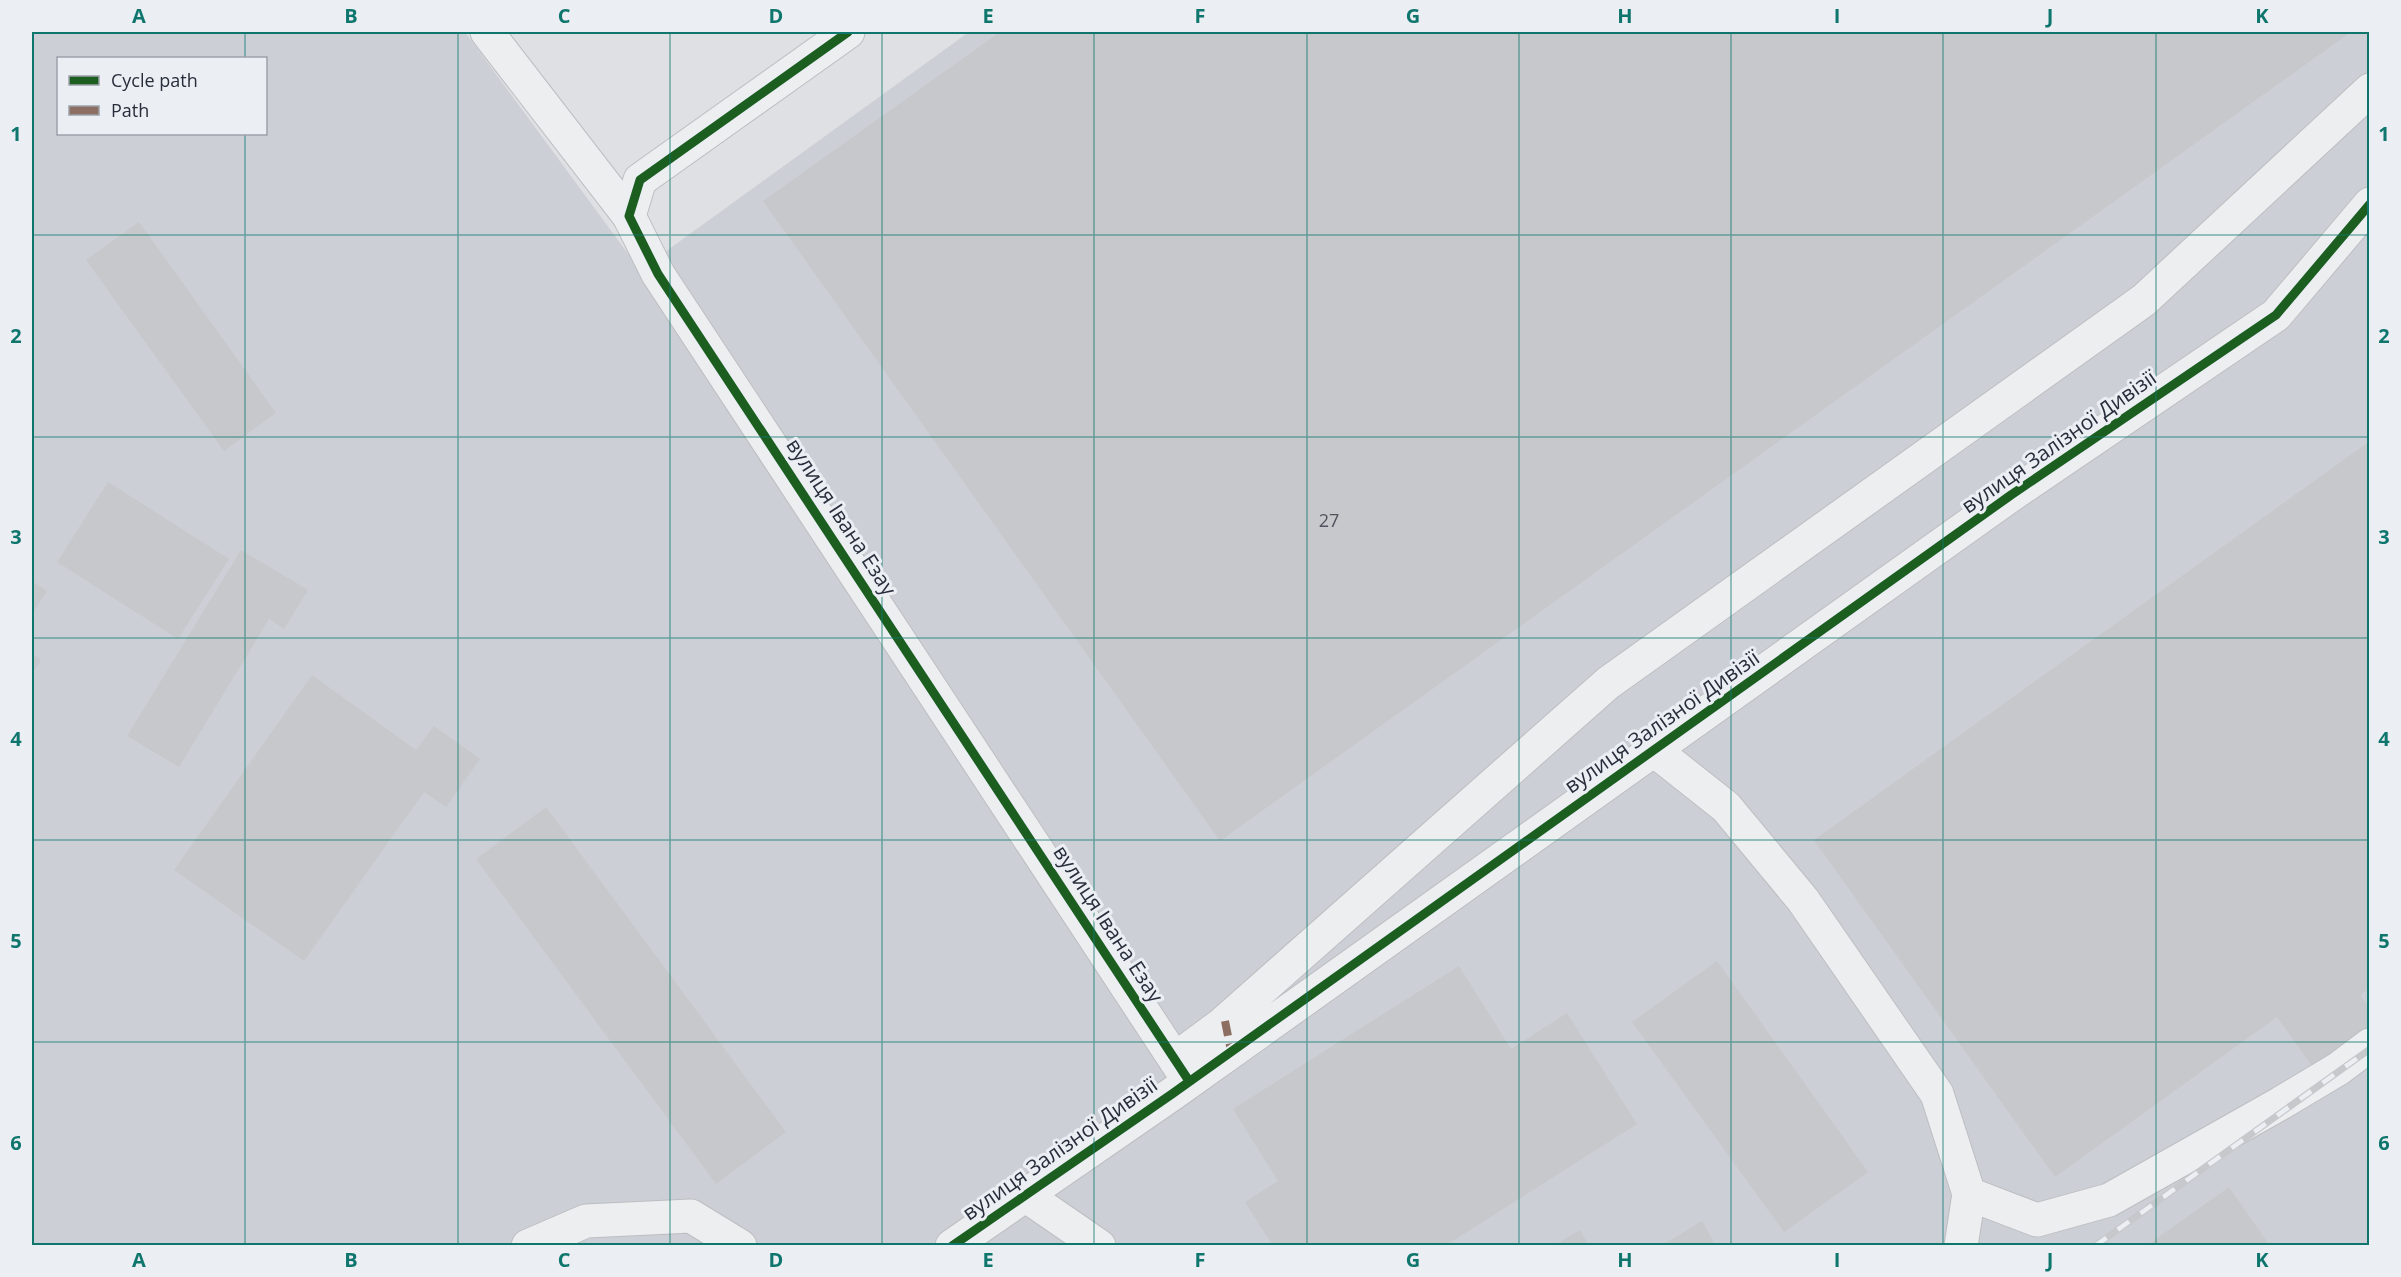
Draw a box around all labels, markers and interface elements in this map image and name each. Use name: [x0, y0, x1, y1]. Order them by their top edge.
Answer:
text: A: [132, 2, 146, 29]
text: B: [344, 2, 358, 29]
text: C: [558, 2, 571, 29]
text: D: [769, 2, 783, 29]
text: E: [982, 2, 994, 29]
text: F: [1195, 2, 1205, 29]
text: G: [1406, 2, 1420, 29]
text: H: [1617, 2, 1633, 29]
text: I: [1834, 2, 1840, 29]
text: J: [2045, 2, 2053, 29]
text: K: [2255, 2, 2269, 29]
legend: [57, 57, 267, 135]
text: Cycle path: [111, 68, 198, 92]
text: Path: [111, 98, 149, 122]
text: 1: [10, 120, 22, 147]
text: 1: [2378, 120, 2390, 147]
text: 2: [10, 322, 22, 349]
text: 2: [2378, 322, 2390, 349]
street label: вулиця Залізної Дивізії: [1955, 363, 2162, 519]
street label: вулиця Івана Езау: [780, 432, 903, 601]
house number: 27: [1319, 508, 1339, 532]
text: 3: [10, 523, 22, 550]
text: 3: [2378, 523, 2390, 550]
street label: вулиця Залізної Дивізії: [1558, 643, 1765, 799]
text: 4: [10, 725, 22, 752]
text: 4: [2378, 725, 2390, 752]
street label: вулиця Івана Езау: [1047, 839, 1170, 1008]
text: 5: [10, 927, 22, 954]
text: 5: [2378, 927, 2390, 954]
street label: вулиця Залізної Дивізії: [956, 1070, 1163, 1226]
text: 6: [10, 1129, 22, 1156]
text: 6: [2378, 1129, 2390, 1156]
text: A: [132, 1246, 146, 1273]
text: B: [344, 1246, 358, 1273]
text: C: [558, 1246, 571, 1273]
text: D: [769, 1246, 783, 1273]
text: E: [982, 1246, 994, 1273]
text: F: [1195, 1246, 1205, 1273]
text: G: [1406, 1246, 1420, 1273]
text: H: [1617, 1246, 1633, 1273]
text: I: [1834, 1246, 1840, 1273]
text: J: [2045, 1246, 2053, 1273]
text: K: [2255, 1246, 2269, 1273]

